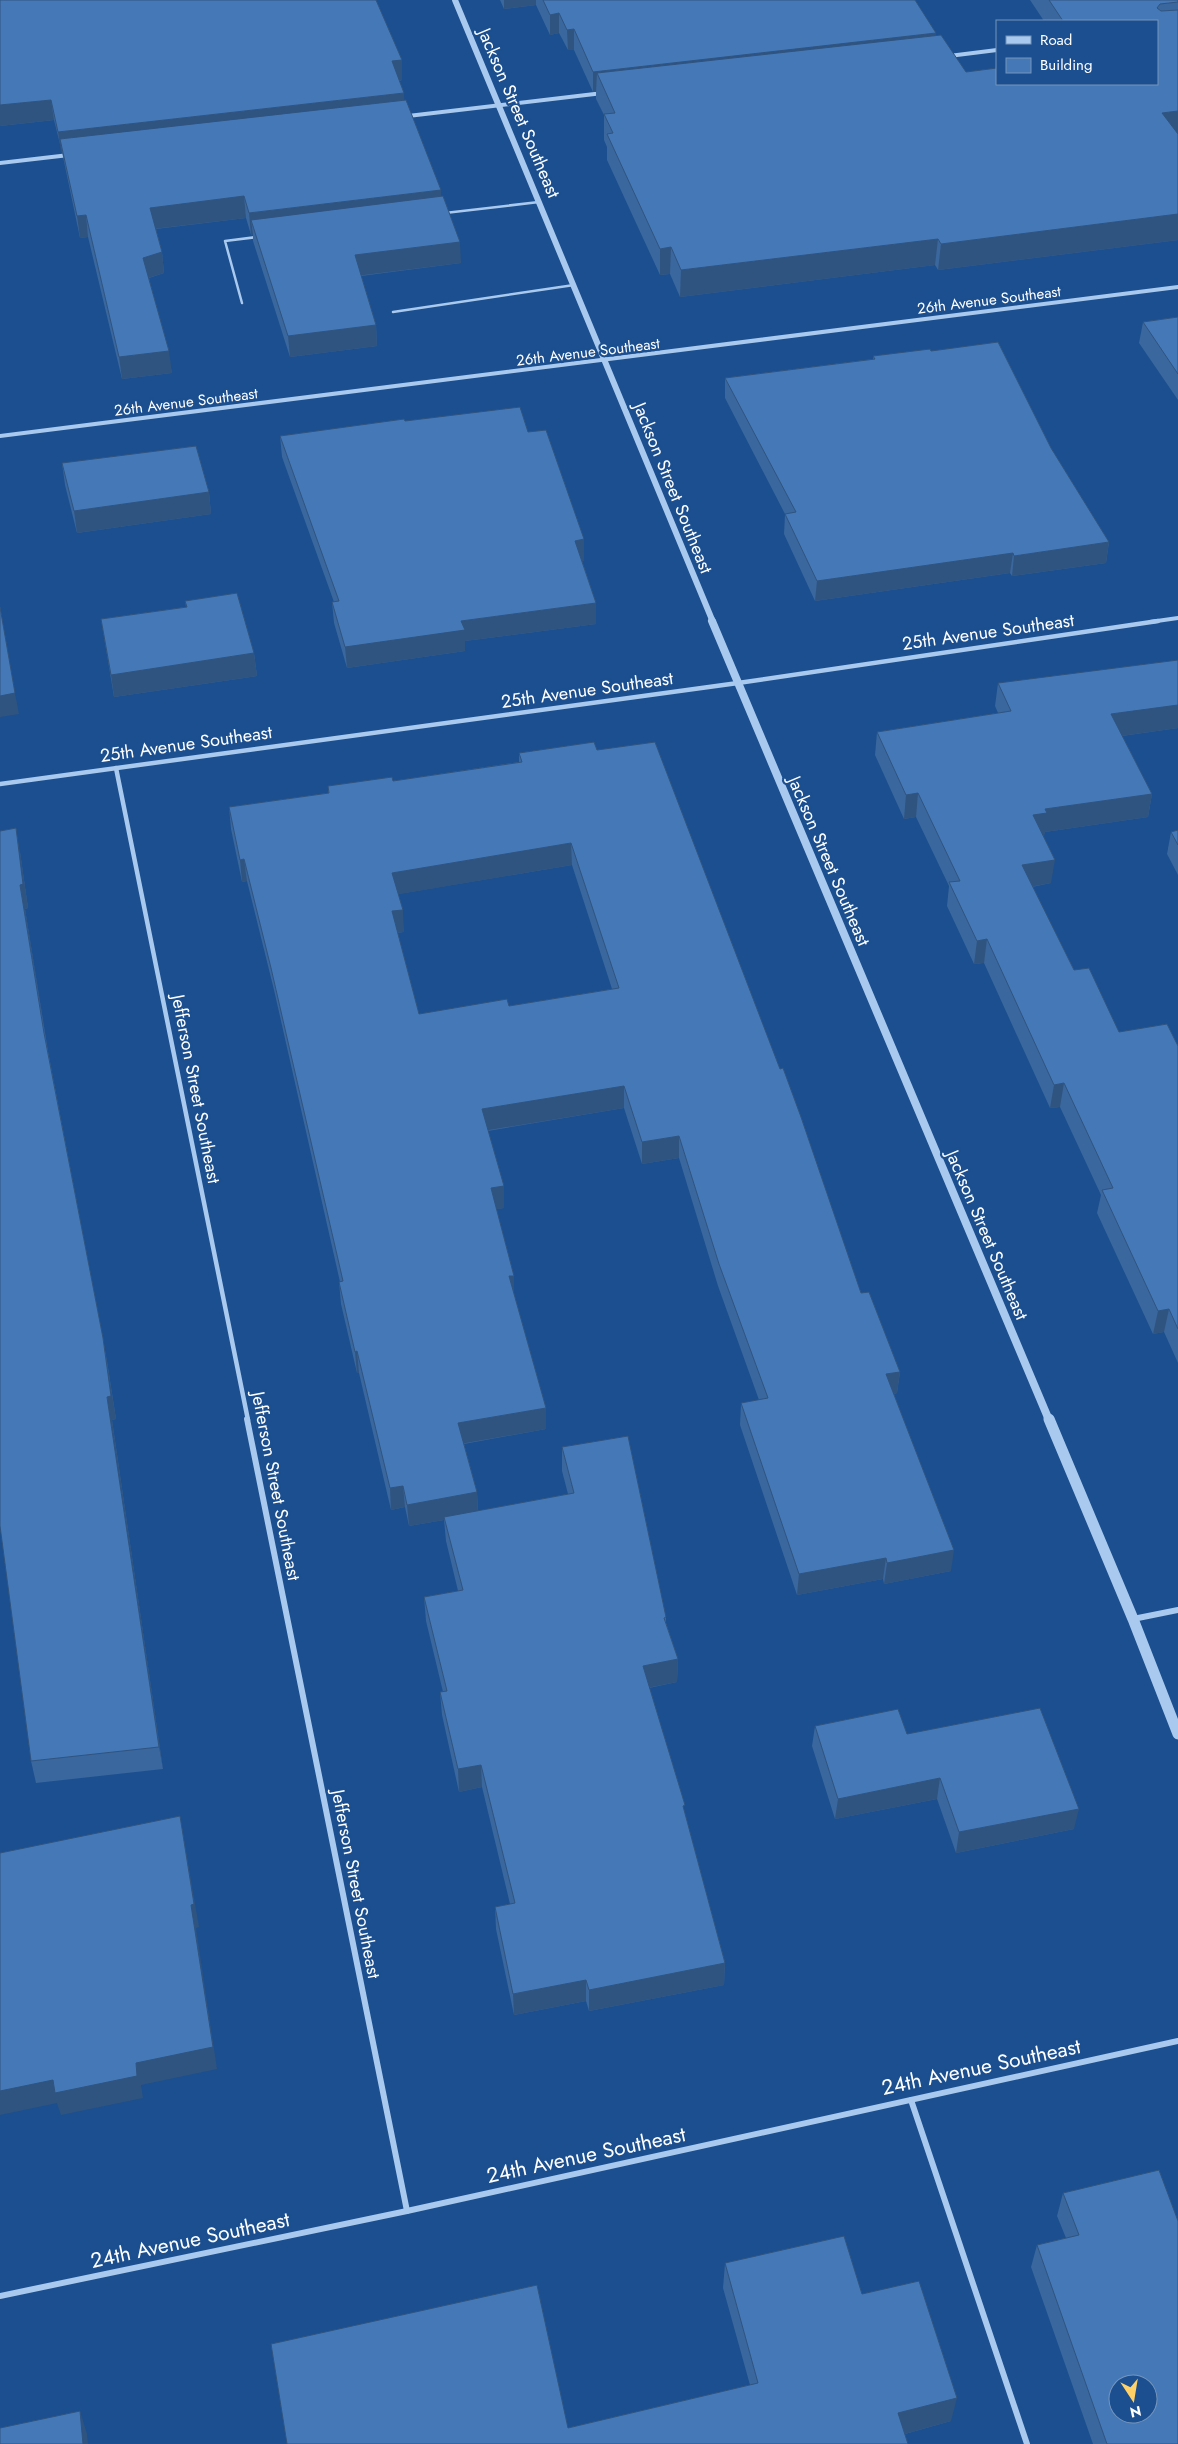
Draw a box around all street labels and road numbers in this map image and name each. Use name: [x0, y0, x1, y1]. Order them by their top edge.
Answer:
street label: Jackson Street Southeast: [471, 22, 567, 203]
street label: 26th Avenue Southeast: [916, 280, 1063, 320]
street label: 26th Avenue Southeast: [515, 332, 662, 372]
street label: 26th Avenue Southeast: [113, 382, 260, 422]
street label: Jackson Street Southeast: [626, 397, 719, 578]
street label: 25th Avenue Southeast: [900, 607, 1076, 657]
street label: 25th Avenue Southeast: [499, 665, 675, 715]
street label: 25th Avenue Southeast: [98, 719, 274, 769]
street label: Jackson Street Southeast: [781, 770, 877, 951]
street label: Jefferson Street Southeast: [165, 990, 227, 1186]
street label: Jackson Street Southeast: [939, 1144, 1035, 1325]
street label: Jefferson Street Southeast: [245, 1387, 307, 1583]
street label: Jefferson Street Southeast: [325, 1785, 387, 1981]
street label: 24th Avenue Southeast: [879, 2031, 1083, 2103]
street label: 24th Avenue Southeast: [484, 2119, 688, 2191]
street label: 24th Avenue Southeast: [88, 2204, 292, 2276]

